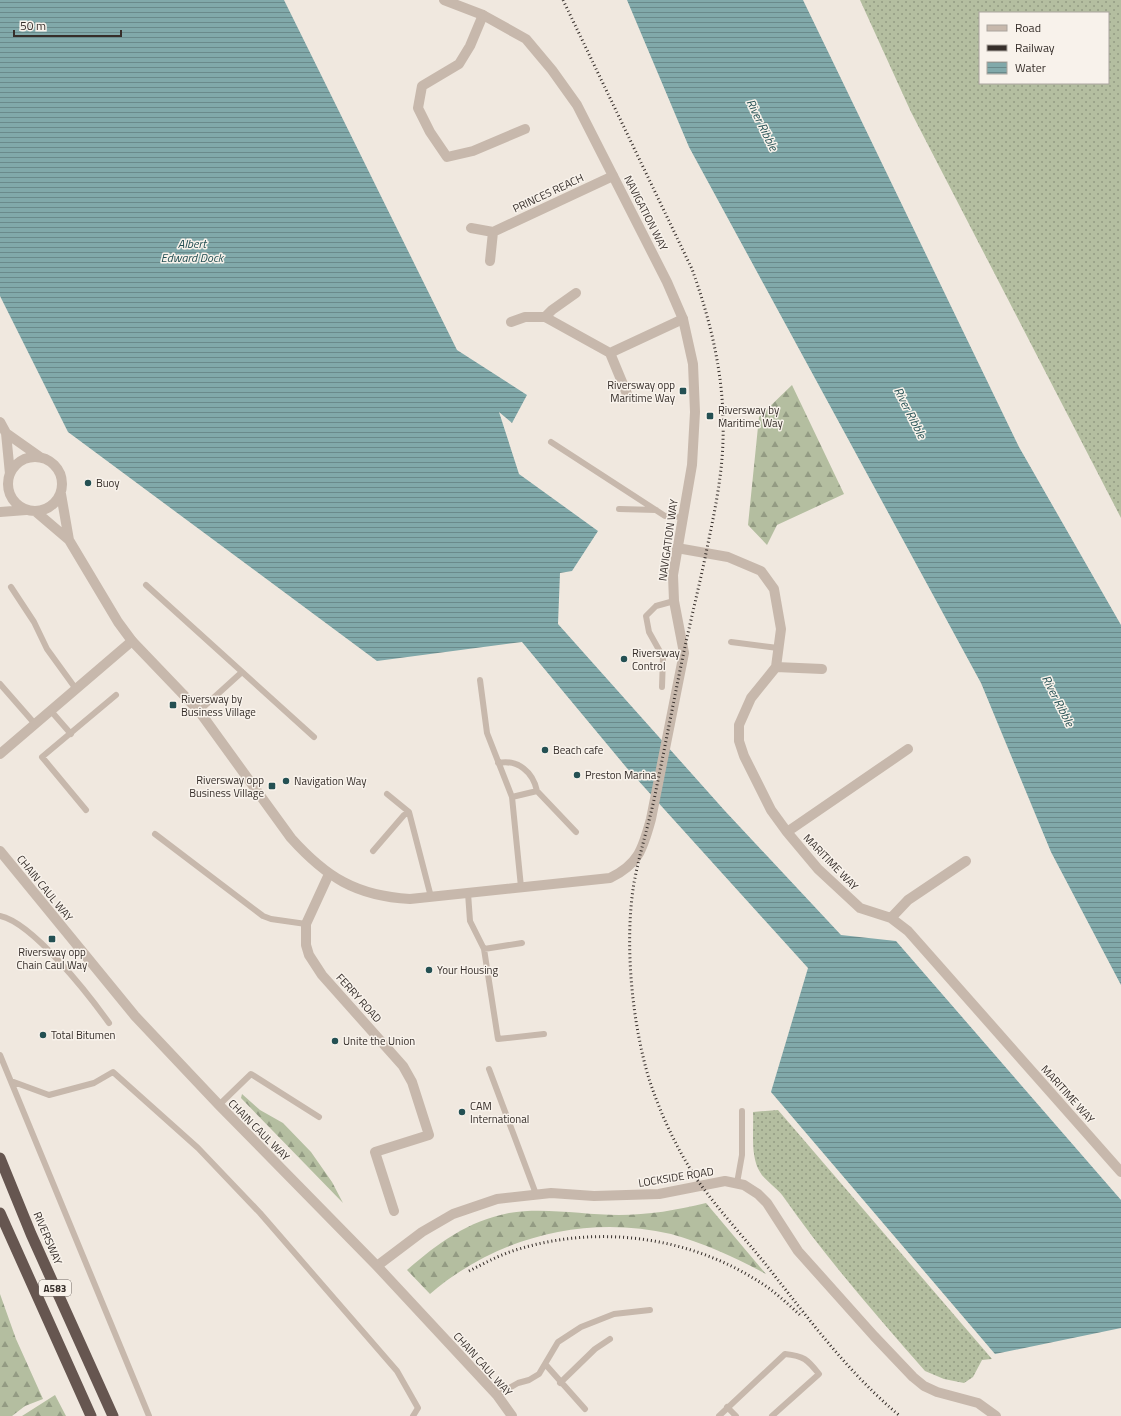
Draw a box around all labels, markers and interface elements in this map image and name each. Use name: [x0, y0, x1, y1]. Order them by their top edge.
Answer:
scale bar: [14, 12, 121, 38]
legend: [979, 12, 1109, 84]
text: 50 m: [20, 16, 46, 35]
text: Road: [1015, 18, 1041, 37]
text: Railway: [1015, 38, 1055, 57]
text: Water: [1015, 58, 1046, 77]
water label: River Ribble: [742, 96, 784, 155]
street label: PRINCES REACH: [510, 170, 586, 216]
street label: NAVIGATION WAY: [620, 173, 672, 254]
water label: Albert Edward Dock: [161, 234, 225, 267]
place label: Riversway opp Maritime Way: [607, 377, 676, 406]
water label: River Ribble: [889, 384, 932, 443]
marker: Riversway opp Maritime Way: [678, 386, 688, 396]
place label: Riversway by Maritime Way: [718, 402, 783, 431]
marker: Riversway by Maritime Way: [705, 411, 715, 421]
place label: Buoy: [96, 475, 120, 491]
marker: Buoy: [83, 478, 93, 488]
street label: NAVIGATION WAY: [654, 498, 682, 582]
place label: Riversway Control: [632, 645, 681, 674]
marker: Riversway Control: [619, 654, 629, 664]
water label: River Ribble: [1037, 672, 1080, 731]
place label: Riversway by Business Village: [181, 691, 256, 720]
marker: Riversway by Business Village: [168, 700, 178, 710]
place label: Beach cafe: [553, 742, 604, 758]
marker: Beach cafe: [540, 745, 550, 755]
place label: Preston Marina: [585, 767, 657, 783]
marker: Preston Marina: [572, 770, 582, 780]
place label: Riversway opp Business Village: [189, 772, 264, 801]
place label: Navigation Way: [294, 773, 367, 789]
marker: Navigation Way: [281, 776, 291, 786]
marker: Riversway opp Business Village: [267, 781, 277, 791]
street label: MARITIME WAY: [800, 830, 862, 894]
street label: CHAIN CAUL WAY: [13, 851, 77, 925]
marker: Riversway opp Chain Caul Way: [47, 934, 57, 944]
place label: Riversway opp Chain Caul Way: [17, 944, 88, 973]
place label: Your Housing: [437, 962, 498, 978]
marker: Your Housing: [424, 965, 434, 975]
street label: FERRY ROAD: [333, 970, 385, 1026]
place label: Total Bitumen: [51, 1027, 116, 1043]
marker: Total Bitumen: [38, 1030, 48, 1040]
place label: Unite the Union: [343, 1033, 415, 1049]
marker: Unite the Union: [330, 1036, 340, 1046]
street label: MARITIME WAY: [1038, 1062, 1098, 1127]
street label: CHAIN CAUL WAY: [225, 1096, 293, 1164]
place label: CAM International: [470, 1098, 529, 1127]
marker: CAM International: [457, 1107, 467, 1117]
street label: LOCKSIDE ROAD: [637, 1163, 715, 1191]
street label: RIVERSWAY: [30, 1209, 66, 1267]
road number: A583: [39, 1280, 71, 1296]
street label: CHAIN CAUL WAY: [450, 1328, 516, 1400]

